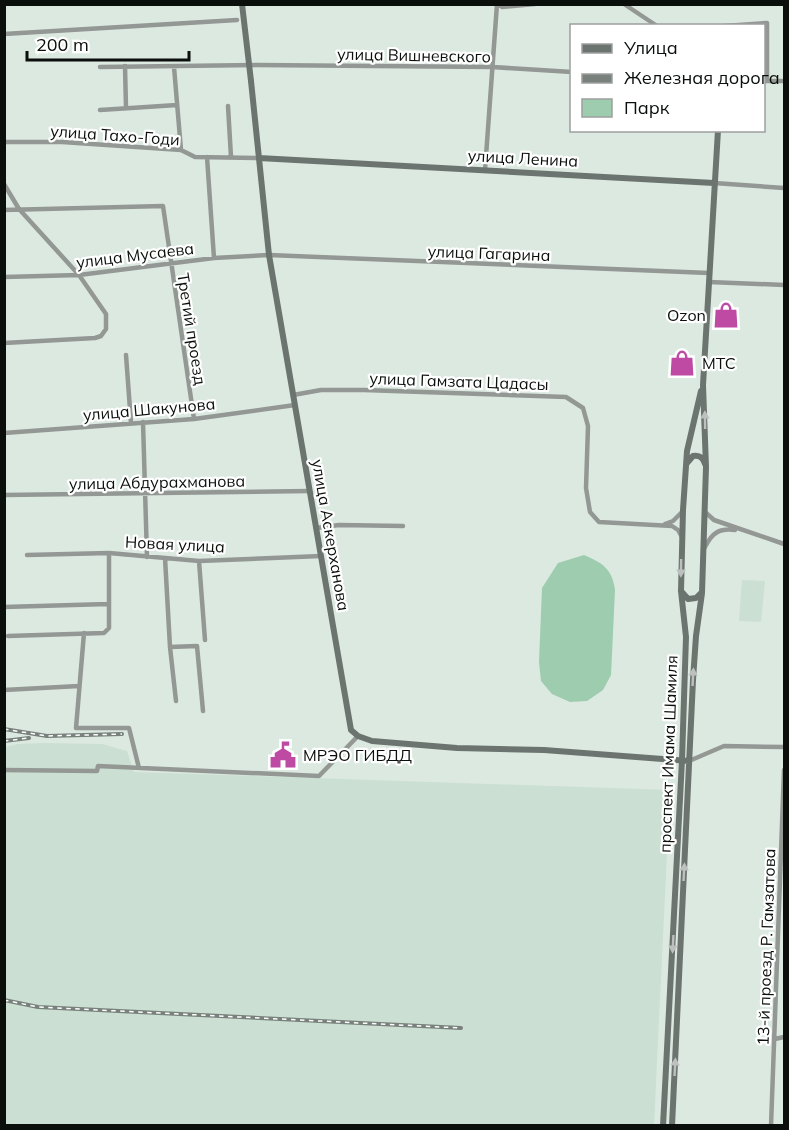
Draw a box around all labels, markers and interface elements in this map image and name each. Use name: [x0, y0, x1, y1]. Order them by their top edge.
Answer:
scale bar: [27, 24, 189, 62]
legend: [570, 24, 765, 132]
text: 200 m: [36, 33, 89, 56]
text: Улица: [623, 36, 678, 59]
street label: улица Вишневского: [337, 44, 491, 66]
text: Железная дорога: [624, 66, 780, 89]
text: Парк: [624, 96, 670, 119]
street label: улица Тахо-Годи: [50, 121, 180, 149]
street label: улица Ленина: [467, 145, 579, 171]
street label: улица Мусаева: [75, 238, 195, 272]
street label: улица Гагарина: [427, 241, 551, 265]
street label: Третий проезд: [173, 272, 211, 387]
shop icon: Ozon: [711, 300, 741, 330]
place label: Ozon: [667, 305, 706, 325]
shop icon: МТС: [667, 348, 697, 378]
place label: МТС: [702, 353, 736, 373]
street label: улица Гамзата Цадасы: [369, 368, 549, 394]
street label: улица Шакунова: [82, 393, 216, 425]
one-way arrow: [700, 411, 710, 430]
street label: улица Аскерханова: [308, 458, 354, 612]
street label: улица Абдурахманова: [69, 470, 245, 494]
street label: Новая улица: [125, 531, 225, 557]
one-way arrow: [676, 558, 686, 577]
street label: проспект Имама Шамиля: [655, 655, 681, 853]
one-way arrow: [689, 668, 698, 687]
public building icon: МРЭО ГИБДД: [268, 740, 298, 770]
place label: МРЭО ГИБДД: [303, 745, 412, 765]
street label: 13-й проезд Р. Гамзатова: [753, 848, 779, 1046]
one-way arrow: [680, 863, 689, 882]
one-way arrow: [668, 935, 677, 954]
one-way arrow: [671, 1058, 680, 1077]

